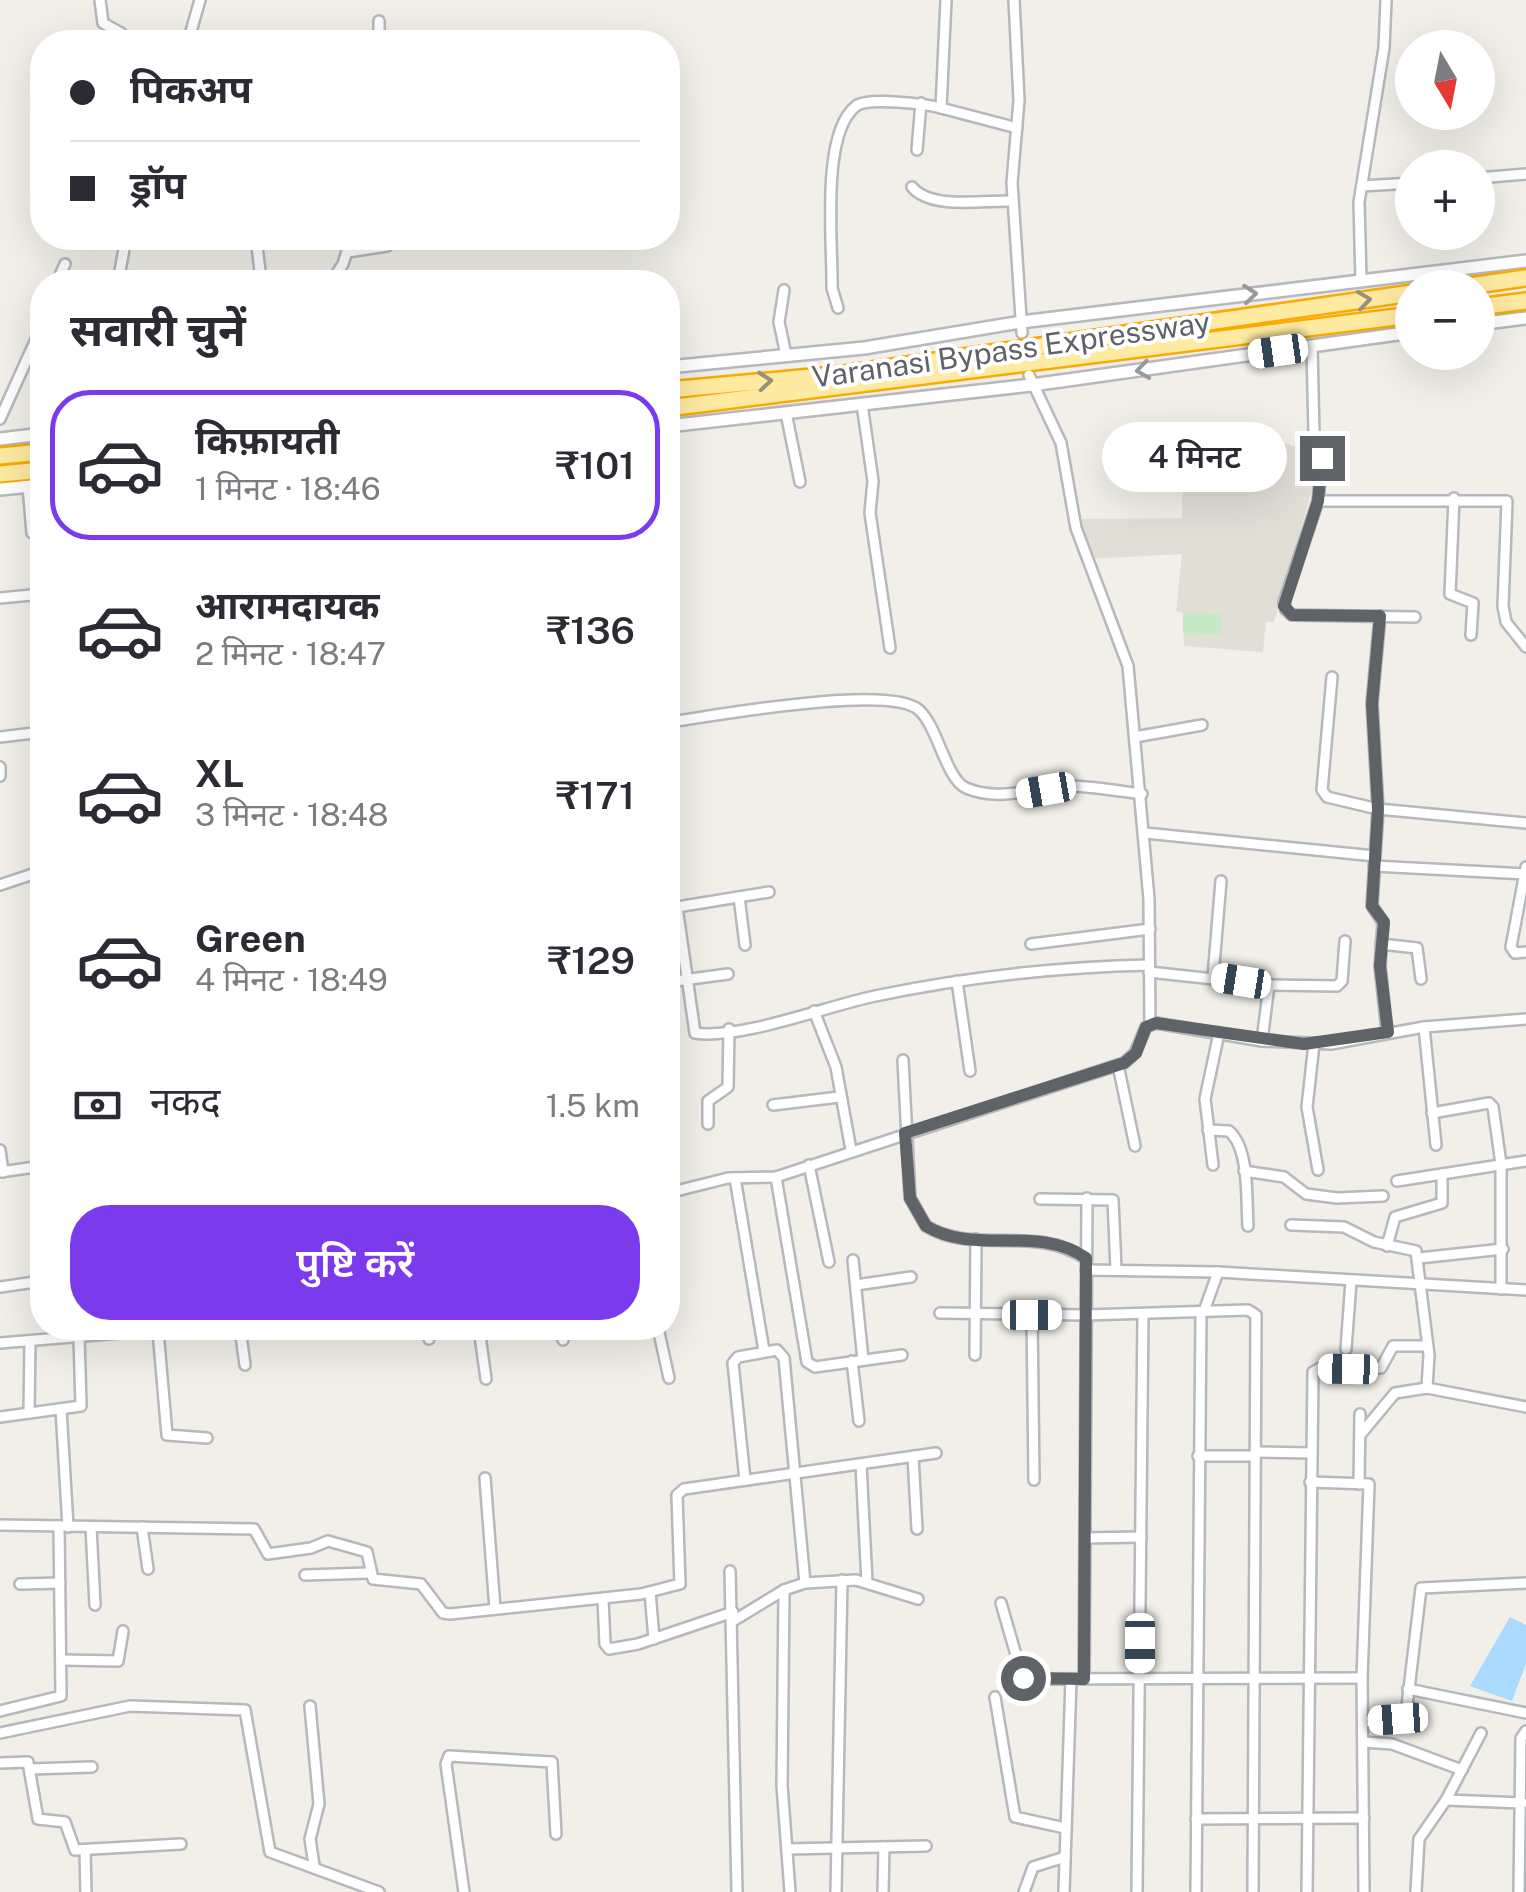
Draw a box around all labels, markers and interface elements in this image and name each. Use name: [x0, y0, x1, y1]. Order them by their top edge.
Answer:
north arrow: [1395, 30, 1495, 130]
map controls: [1395, 30, 1495, 370]
text: पिकअप: [130, 67, 252, 112]
button: +: [1395, 150, 1495, 250]
text: ड्रॉप: [130, 163, 186, 208]
button: −: [1395, 270, 1495, 370]
one-way arrow: [1243, 284, 1259, 305]
one-way arrow: [1356, 290, 1372, 311]
text: सवारी चुनें: [70, 303, 246, 356]
street label: Varanasi Bypass Expressway: [810, 303, 1212, 395]
car: [1246, 332, 1310, 370]
one-way arrow: [1134, 358, 1151, 379]
one-way arrow: [757, 371, 773, 393]
text: किफ़ायती: [195, 418, 339, 463]
icon: car: [75, 420, 165, 510]
callout: 4 मिनट: [1102, 423, 1287, 493]
route end: [1300, 436, 1345, 481]
text: 4 मिनट: [1148, 438, 1241, 475]
text: ₹101: [556, 443, 635, 488]
text: 1 मिनट · 18:46: [195, 470, 381, 507]
text: आरामदायक: [195, 583, 379, 628]
icon: car: [75, 585, 165, 675]
text: ₹136: [547, 608, 635, 653]
text: 2 मिनट · 18:47: [195, 635, 386, 672]
icon: car: [75, 750, 165, 840]
text: XL: [195, 751, 244, 796]
car: [1014, 770, 1078, 810]
text: ₹171: [556, 773, 635, 818]
text: 3 मिनट · 18:48: [195, 796, 389, 833]
icon: car: [75, 915, 165, 1005]
text: Green: [195, 916, 306, 961]
text: ₹129: [548, 938, 635, 983]
text: 4 मिनट · 18:49: [195, 961, 388, 998]
car: [1209, 961, 1273, 1001]
icon: cash: [70, 1078, 125, 1133]
text: नकद: [150, 1079, 220, 1124]
text: 1.5 km: [546, 1087, 640, 1124]
button: पुष्टि करें: [70, 1205, 640, 1320]
car: [1002, 1300, 1062, 1330]
car: [1318, 1353, 1378, 1385]
car: [1125, 1613, 1155, 1673]
route start: [1001, 1656, 1046, 1701]
car: [1367, 1702, 1429, 1736]

